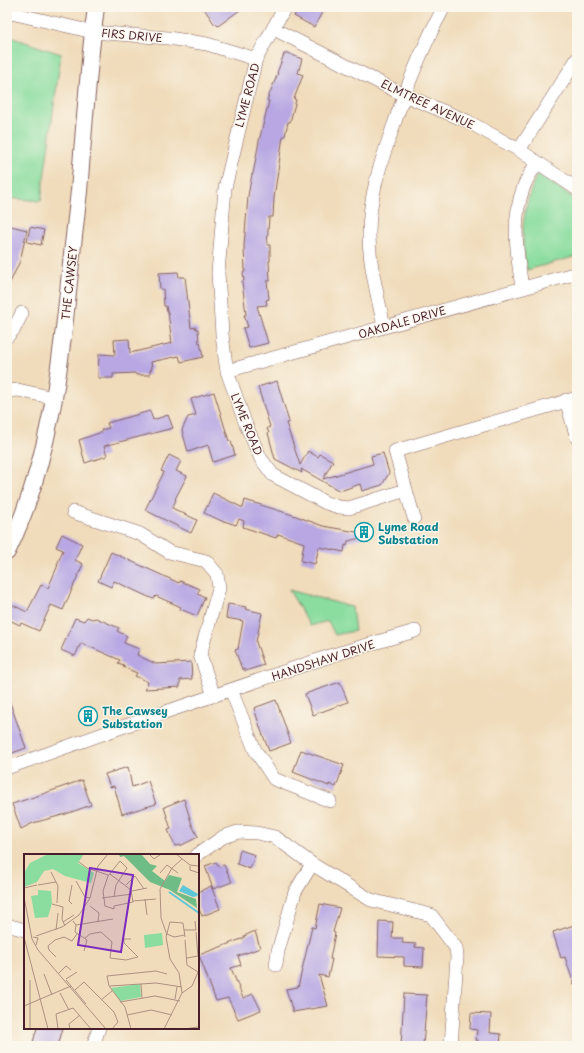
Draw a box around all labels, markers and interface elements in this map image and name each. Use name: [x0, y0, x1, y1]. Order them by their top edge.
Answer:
street label: FIRS DRIVE: [101, 24, 163, 46]
street label: LYME ROAD: [230, 61, 264, 129]
street label: ELMTREE AVENUE: [378, 75, 478, 133]
street label: THE CAWSEY: [57, 245, 81, 321]
street label: OAKDALE DRIVE: [356, 301, 448, 343]
street label: LYME ROAD: [227, 390, 267, 458]
place label: Lyme Road Substation: [378, 518, 439, 548]
building icon: Lyme Road Substation: [353, 521, 375, 543]
street label: HANDSHAW DRIVE: [269, 635, 377, 685]
place label: The Cawsey Substation: [102, 702, 168, 732]
building icon: The Cawsey Substation: [77, 705, 99, 727]
inset map: [24, 854, 199, 1029]

